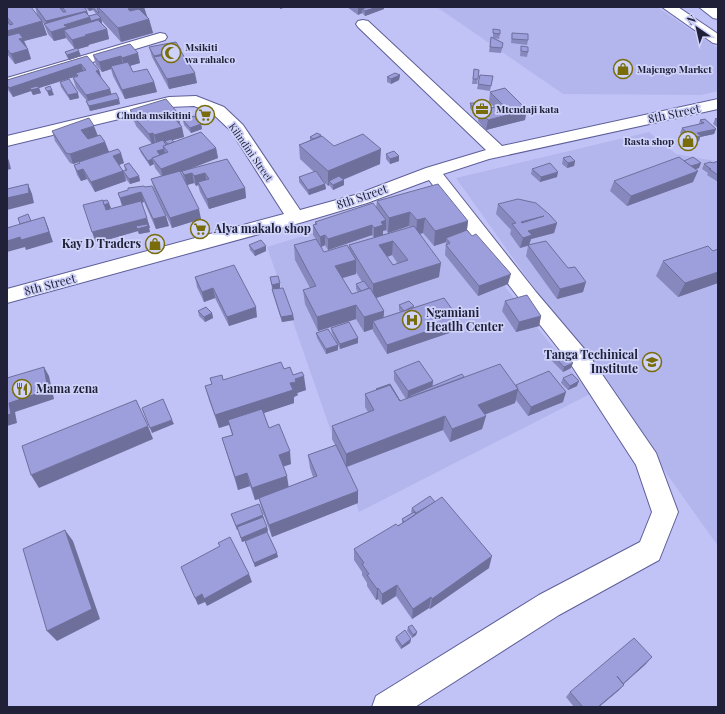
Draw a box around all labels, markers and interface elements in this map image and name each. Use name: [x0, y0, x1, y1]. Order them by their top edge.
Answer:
north arrow: [677, 8, 717, 48]
text: N: [684, 11, 699, 28]
place label: Msikiti wa rahaleo: [184, 40, 235, 66]
mosque icon: Msikiti wa rahaleo: [160, 42, 182, 64]
shop icon: Majengo Market: [612, 58, 634, 80]
place label: Majengo Market: [637, 62, 712, 76]
office icon: Mtendaji kata: [471, 98, 493, 120]
street label: 8th Street: [646, 100, 702, 126]
place label: Mtendaji kata: [496, 102, 560, 116]
supermarket icon: Chuda msikitini: [194, 104, 216, 126]
place label: Chuda msikitini: [117, 108, 191, 122]
street label: Kilindini Street: [226, 120, 277, 184]
shop icon: Rasta shop: [677, 130, 699, 152]
place label: Rasta shop: [624, 134, 674, 148]
street label: 8th Street: [334, 180, 390, 212]
supermarket icon: Alya makalo shop: [189, 218, 211, 240]
place label: Alya makalo shop: [213, 220, 311, 236]
shop icon: Kay D Traders: [144, 233, 166, 255]
place label: Kay D Traders: [62, 235, 141, 251]
street label: 8th Street: [22, 269, 78, 299]
place label: Ngamiani Heatlh Center: [426, 304, 504, 334]
hospital icon: Ngamiani Heatlh Center: [401, 309, 423, 331]
place label: Tanga Techinical Institute: [544, 346, 638, 376]
school or university icon: Tanga Techinical Institute: [641, 351, 663, 373]
restaurant icon: Mama zena: [11, 378, 33, 400]
place label: Mama zena: [36, 380, 99, 396]

